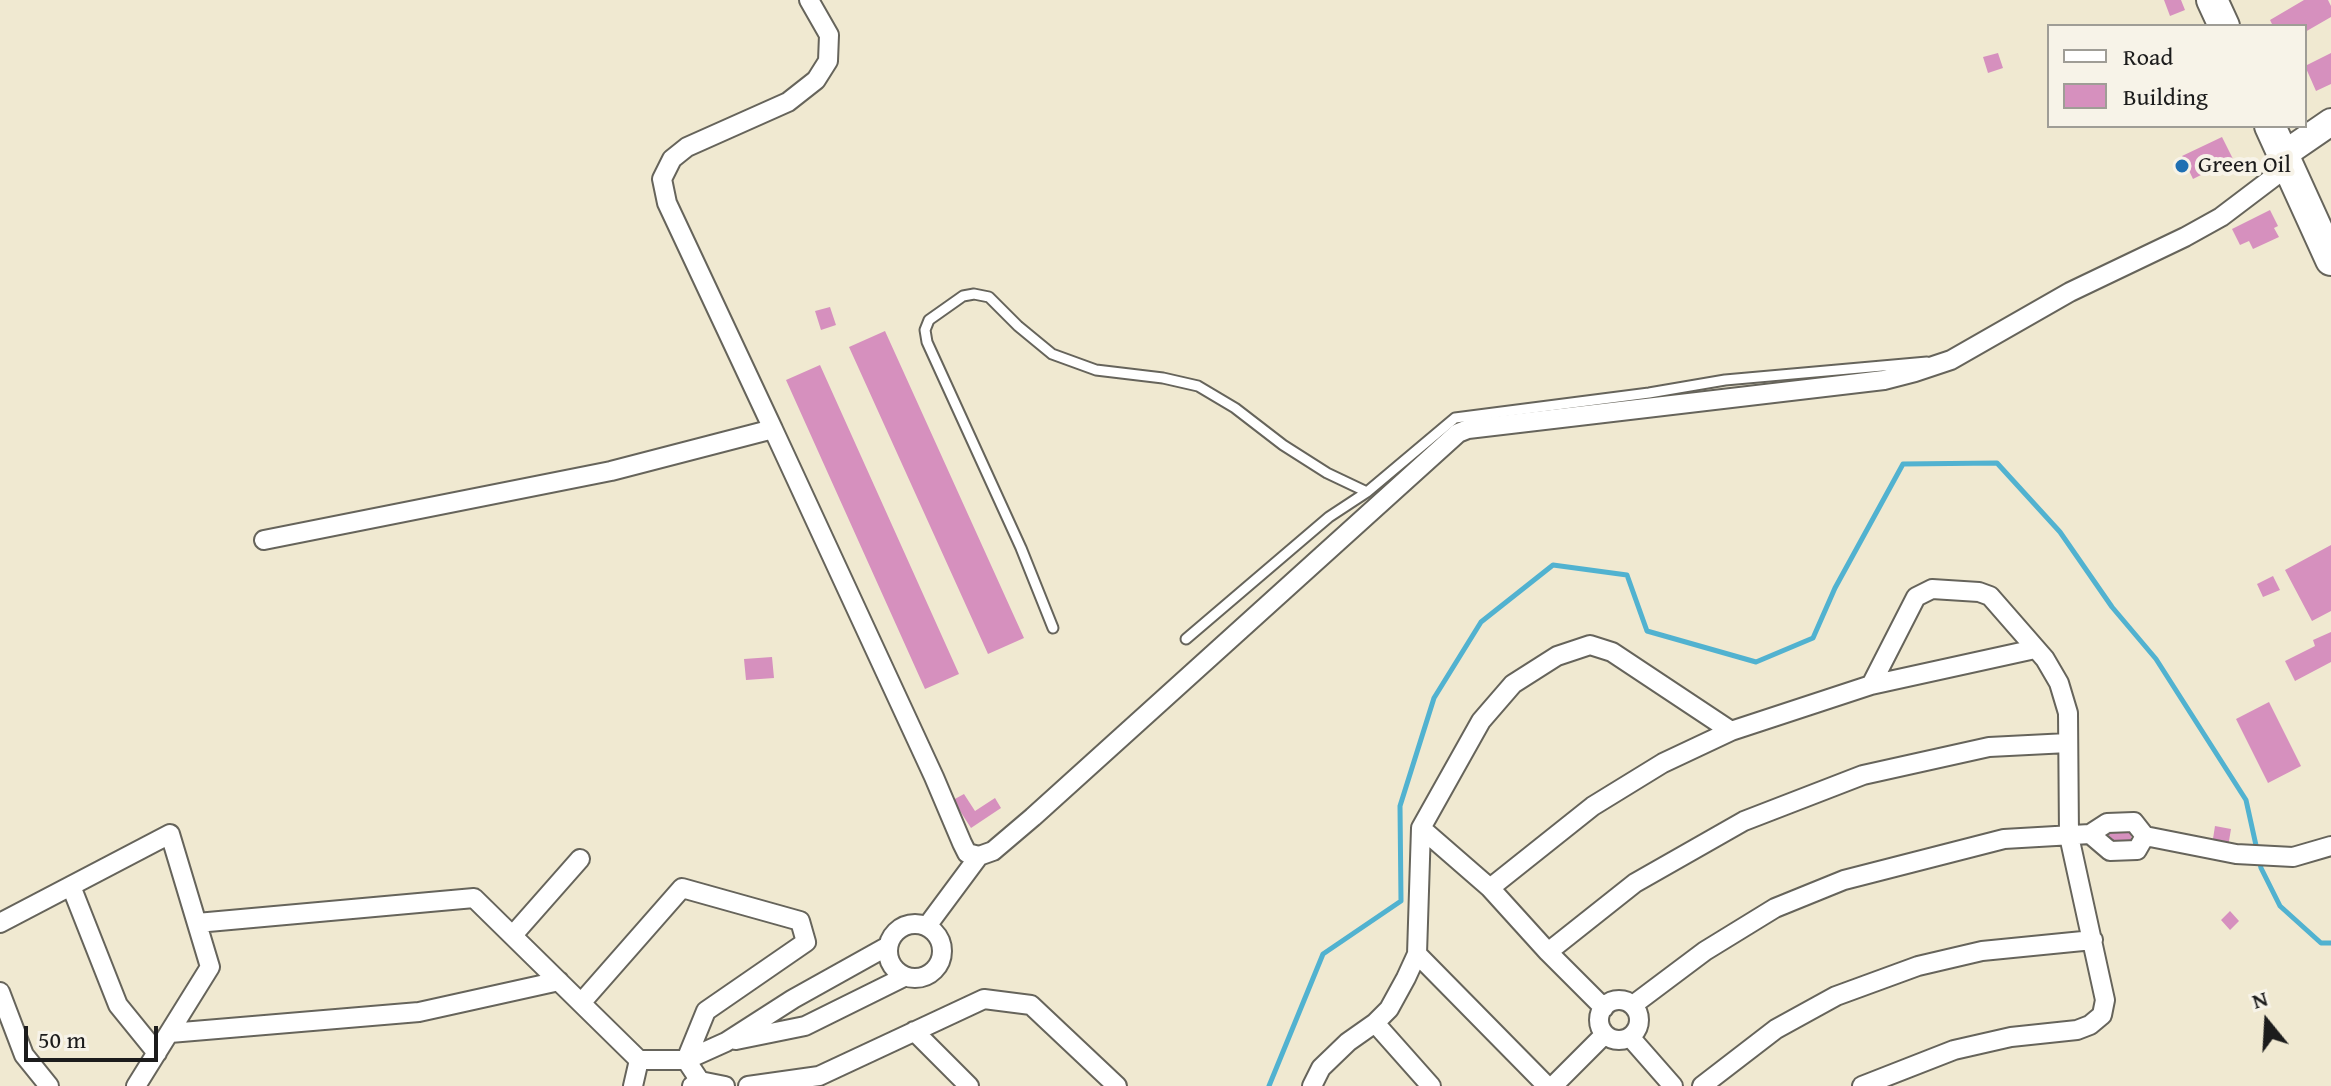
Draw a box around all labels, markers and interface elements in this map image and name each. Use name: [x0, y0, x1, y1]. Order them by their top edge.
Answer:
legend: [2047, 24, 2307, 128]
text: Road: [2123, 39, 2173, 74]
text: Building: [2123, 79, 2208, 114]
place label: Green Oil: [2198, 152, 2291, 180]
marker: Green Oil: [2173, 157, 2191, 175]
north arrow: [2227, 982, 2307, 1062]
text: N: [2248, 982, 2272, 1017]
scale bar: [28, 1010, 162, 1060]
text: 50 m: [38, 1022, 86, 1057]

